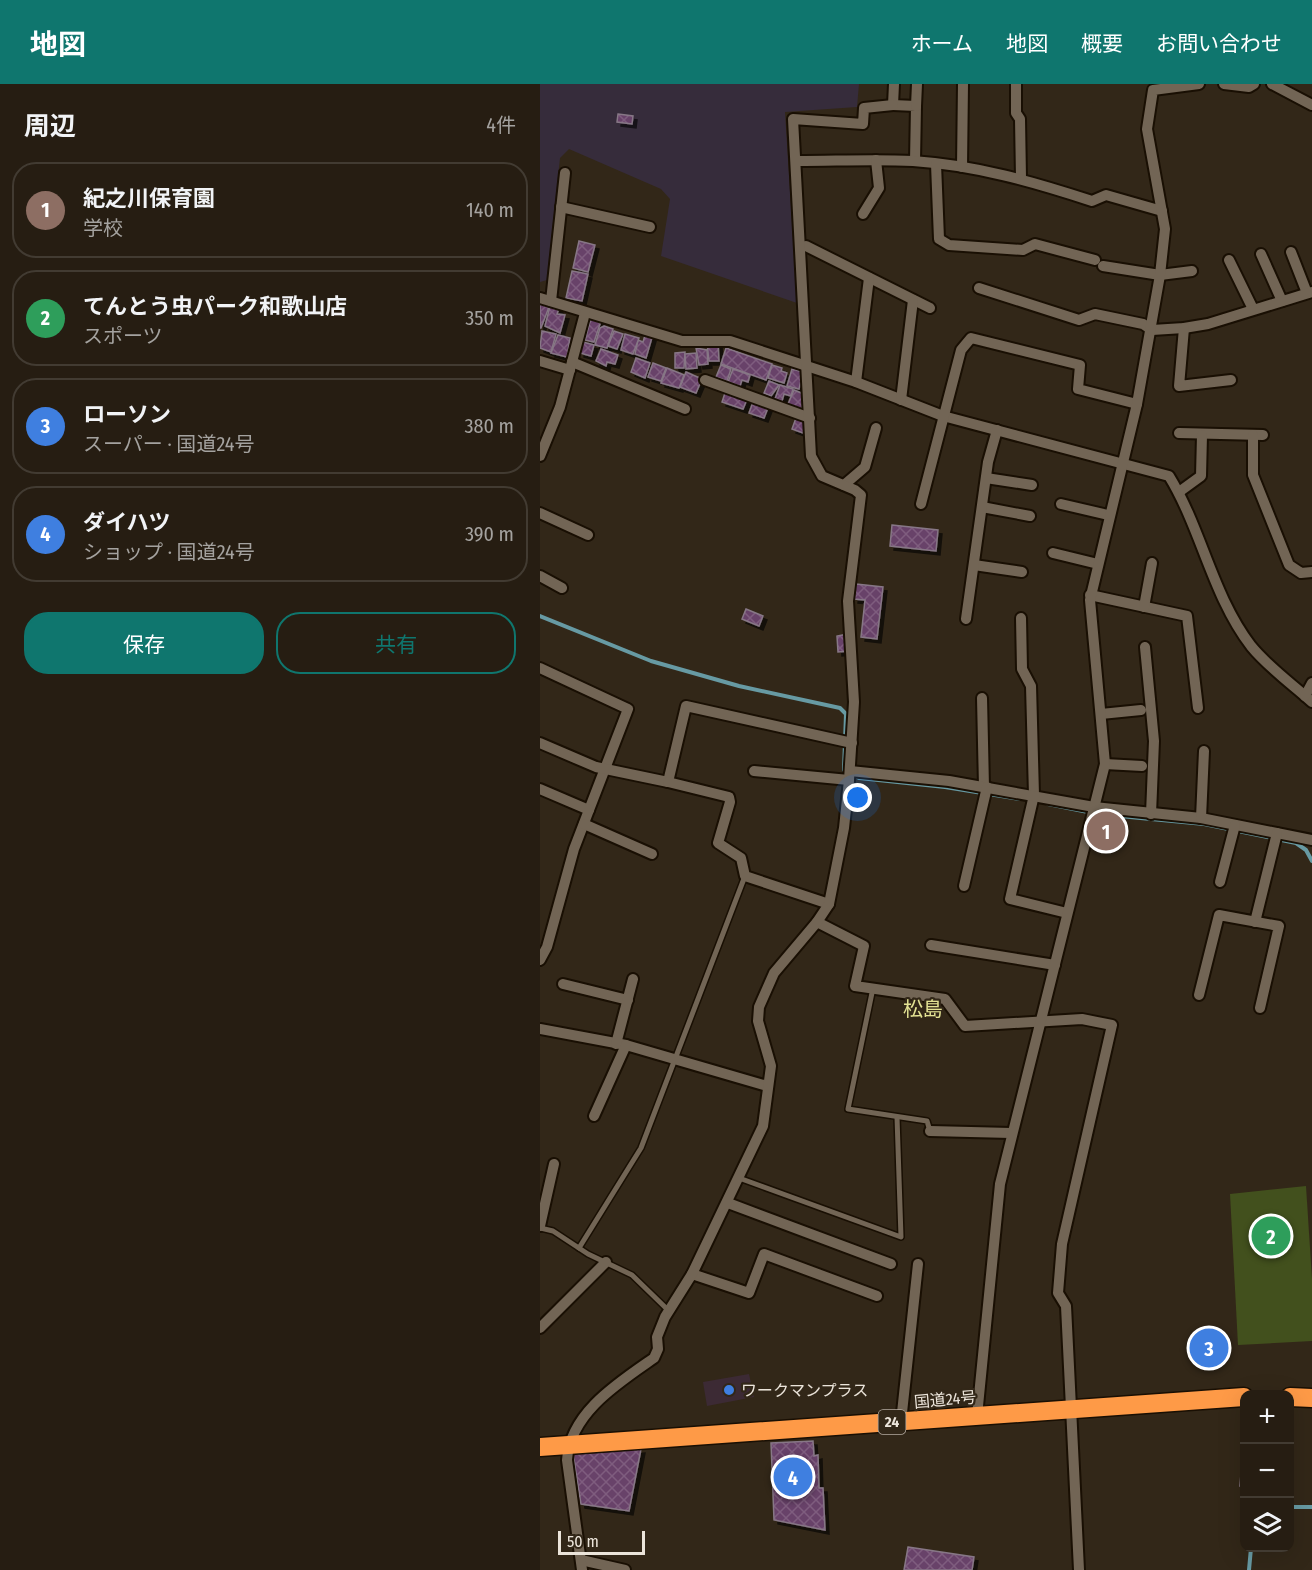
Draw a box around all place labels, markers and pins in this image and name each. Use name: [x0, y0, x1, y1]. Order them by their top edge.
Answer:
pin: 1: [1086, 808, 1126, 854]
pin: 2: [1252, 1214, 1290, 1258]
pin: 3: [1190, 1326, 1228, 1370]
place label: ワークマンプラス: [741, 1381, 868, 1400]
marker: ワークマンプラス: [722, 1383, 736, 1397]
pin: 4: [774, 1454, 812, 1500]

